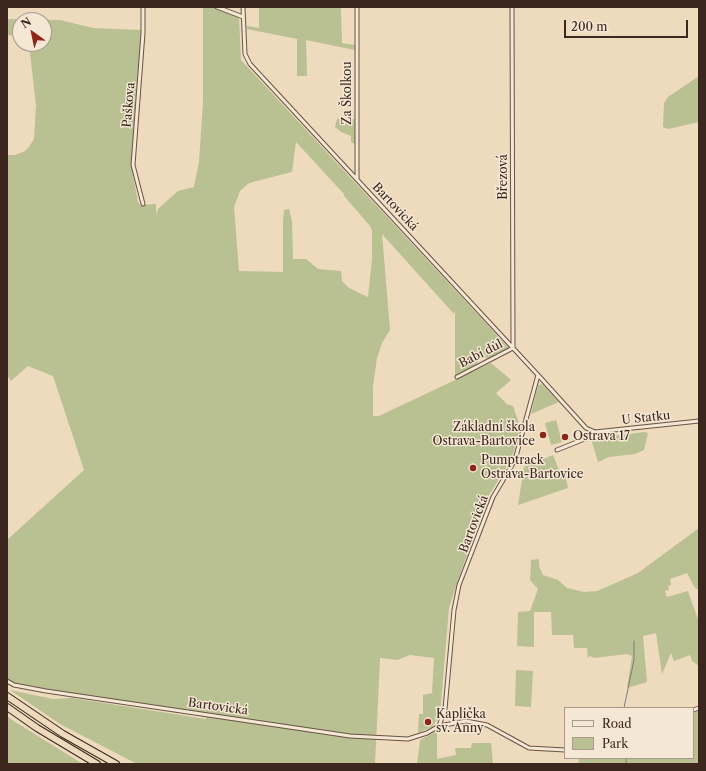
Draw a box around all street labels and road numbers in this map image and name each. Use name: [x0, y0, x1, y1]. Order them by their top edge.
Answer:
street label: Za Školkou: [341, 61, 355, 125]
street label: Paškova: [120, 82, 138, 128]
street label: Březová: [497, 154, 511, 200]
street label: Bartovická: [369, 180, 421, 234]
street label: Babí důl: [457, 337, 505, 371]
street label: U Statku: [621, 408, 671, 428]
street label: Bartovická: [456, 493, 492, 555]
street label: Bartovická: [187, 696, 249, 718]

